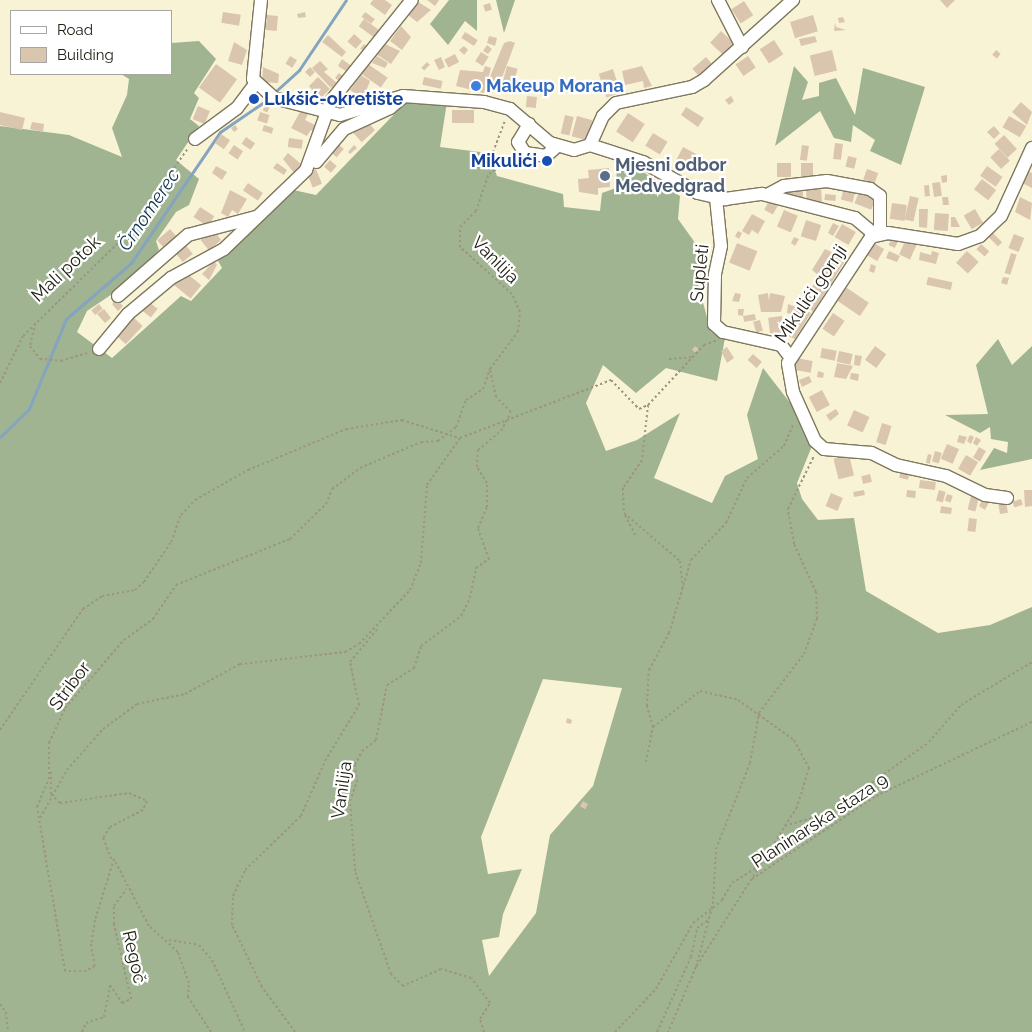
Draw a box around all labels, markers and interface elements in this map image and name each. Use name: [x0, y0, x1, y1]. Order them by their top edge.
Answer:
legend: [10, 10, 172, 75]
text: Road: [57, 21, 93, 39]
text: Building: [57, 46, 114, 64]
place label: Makeup Morana: [486, 75, 624, 97]
marker: Makeup Morana: [470, 80, 482, 92]
place label: Lukšić-okretište: [264, 88, 403, 110]
marker: Lukšić-okretište: [248, 93, 260, 105]
place label: Mikulići: [471, 150, 537, 172]
marker: Mikulići: [541, 155, 553, 167]
place label: Mjesni odbor Medvedgrad: [615, 155, 727, 198]
water label: Črnomerec: [113, 165, 185, 255]
marker: Mjesni odbor Medvedgrad: [599, 170, 611, 182]
street label: Mali potok: [27, 232, 105, 306]
street label: Vanilija: [467, 232, 523, 288]
street label: Mikulići gornji: [770, 241, 852, 347]
street label: Supleti: [686, 243, 714, 303]
street label: Stribor: [45, 657, 95, 715]
street label: Vanilija: [327, 760, 357, 820]
street label: Planinarska staza 9: [748, 769, 892, 873]
street label: Regoč: [117, 928, 151, 986]

